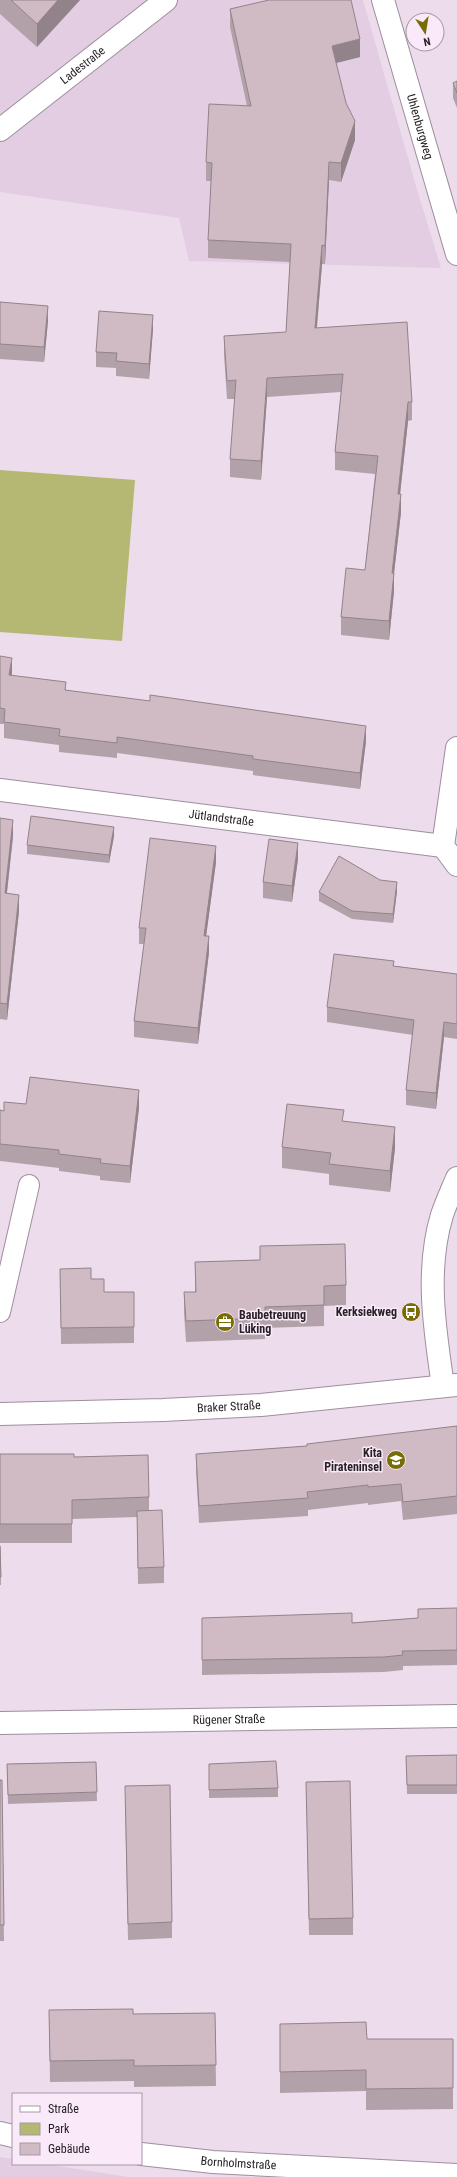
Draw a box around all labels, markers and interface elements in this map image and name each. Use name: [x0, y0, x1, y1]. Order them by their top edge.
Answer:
north arrow: [405, 12, 445, 52]
text: N: [422, 34, 432, 48]
street label: Ladestraße: [57, 43, 108, 87]
street label: Uhlenburgweg: [404, 92, 436, 161]
street label: Jütlandstraße: [188, 807, 255, 829]
bus stop icon: Kerksiekweg: [400, 1301, 422, 1323]
place label: Kerksiekweg: [336, 1305, 397, 1319]
place label: Baubetreuung Lüking: [239, 1308, 306, 1336]
office icon: Baubetreuung Lüking: [214, 1311, 236, 1333]
street label: Braker Straße: [197, 1398, 262, 1415]
place label: Kita Pirateninsel: [324, 1446, 382, 1474]
school or university icon: Kita Pirateninsel: [385, 1449, 407, 1471]
street label: Rügener Straße: [193, 1712, 266, 1727]
legend: [12, 2093, 142, 2165]
text: Straße: [48, 2102, 79, 2116]
text: Park: [48, 2122, 70, 2136]
text: Gebäude: [48, 2142, 90, 2156]
street label: Bornholmstraße: [200, 2154, 277, 2172]

